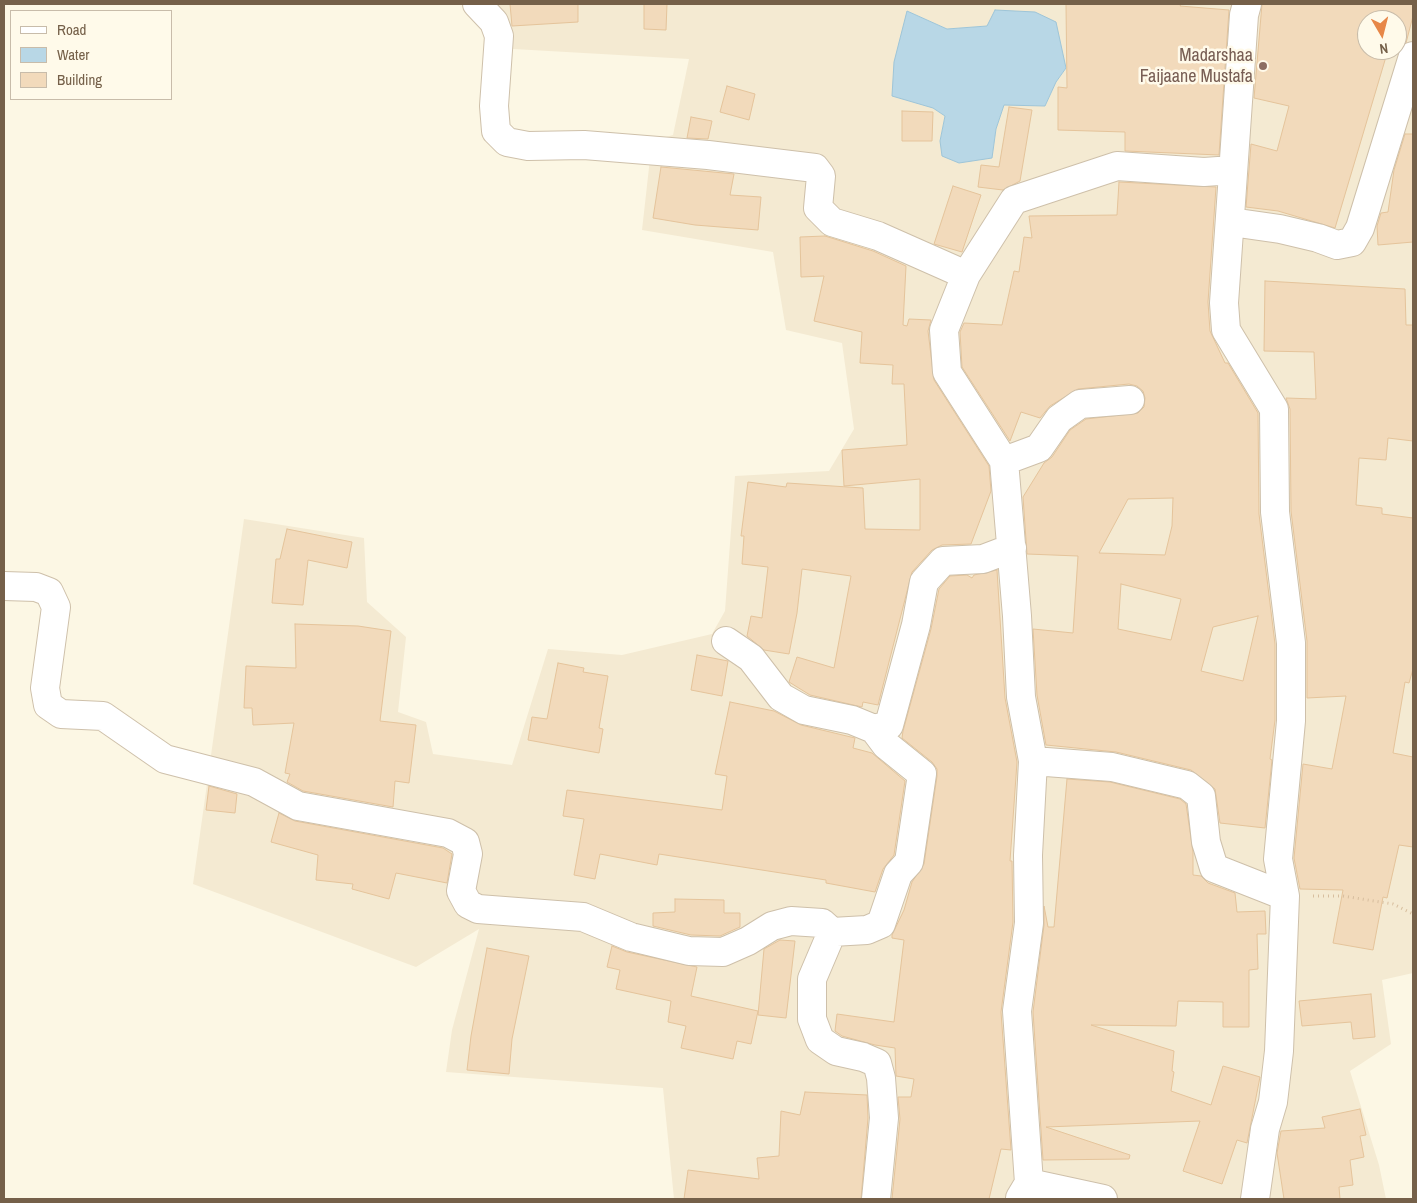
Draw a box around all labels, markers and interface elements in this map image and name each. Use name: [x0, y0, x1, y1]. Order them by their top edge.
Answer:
legend: [10, 10, 172, 100]
north arrow: [1357, 10, 1407, 60]
text: Road: [57, 19, 86, 40]
text: N: [1379, 39, 1389, 58]
text: Water: [57, 44, 89, 65]
place label: Madarshaa Faijaane Mustafa: [1140, 45, 1253, 88]
marker: Madarshaa Faijaane Mustafa: [1257, 60, 1269, 72]
text: Building: [57, 69, 102, 90]

